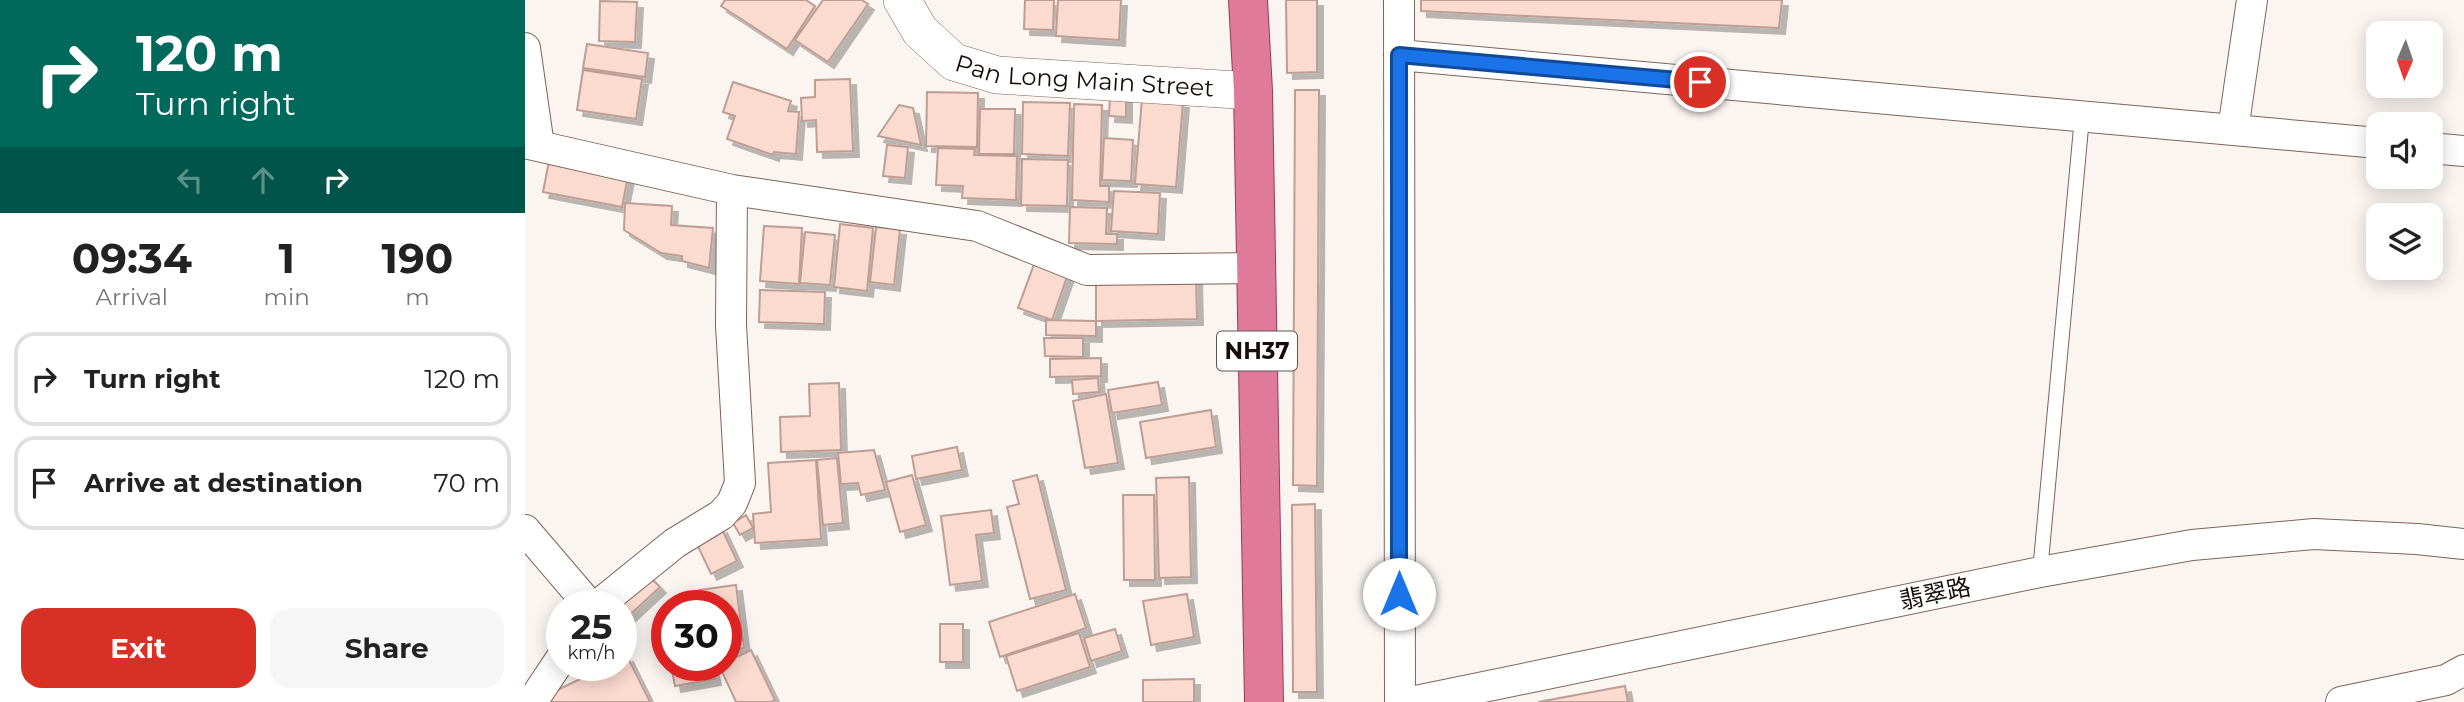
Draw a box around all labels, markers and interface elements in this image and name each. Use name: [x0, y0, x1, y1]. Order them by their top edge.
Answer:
north arrow: [2366, 21, 2443, 98]
map controls: [2366, 21, 2443, 280]
text: 120 m: [136, 24, 283, 83]
icon: right: [21, 28, 112, 119]
street label: Pan Long Main Street: [952, 48, 1215, 103]
pin: [1670, 52, 1730, 112]
icon: arrive: [1681, 63, 1719, 101]
text: Turn right: [136, 84, 296, 123]
button: sound: [2366, 112, 2443, 189]
icon: left: [171, 161, 209, 199]
icon: ahead: [244, 161, 282, 199]
icon: right: [317, 161, 355, 199]
button: layers: [2366, 203, 2443, 280]
text: 09:34: [72, 232, 192, 284]
text: 1: [278, 232, 295, 284]
text: 190: [381, 232, 453, 284]
text: Arrival: [96, 283, 168, 311]
text: min: [264, 283, 310, 311]
text: m: [405, 283, 430, 311]
road number: NH37: [1217, 332, 1297, 370]
icon: right: [25, 360, 63, 398]
text: Turn right: [84, 363, 220, 395]
text: 120 m: [424, 363, 500, 395]
icon: arrive: [25, 464, 63, 502]
text: Arrive at destination: [84, 467, 363, 499]
text: 70 m: [434, 467, 500, 499]
position arrow: [1362, 557, 1436, 631]
street label: 翡翠路: [1897, 572, 1973, 615]
speed limit sign: 30: [651, 590, 742, 681]
text: 25: [571, 605, 612, 648]
button: Exit: [21, 608, 256, 688]
button: Share: [270, 608, 504, 688]
text: km/h: [567, 642, 616, 664]

